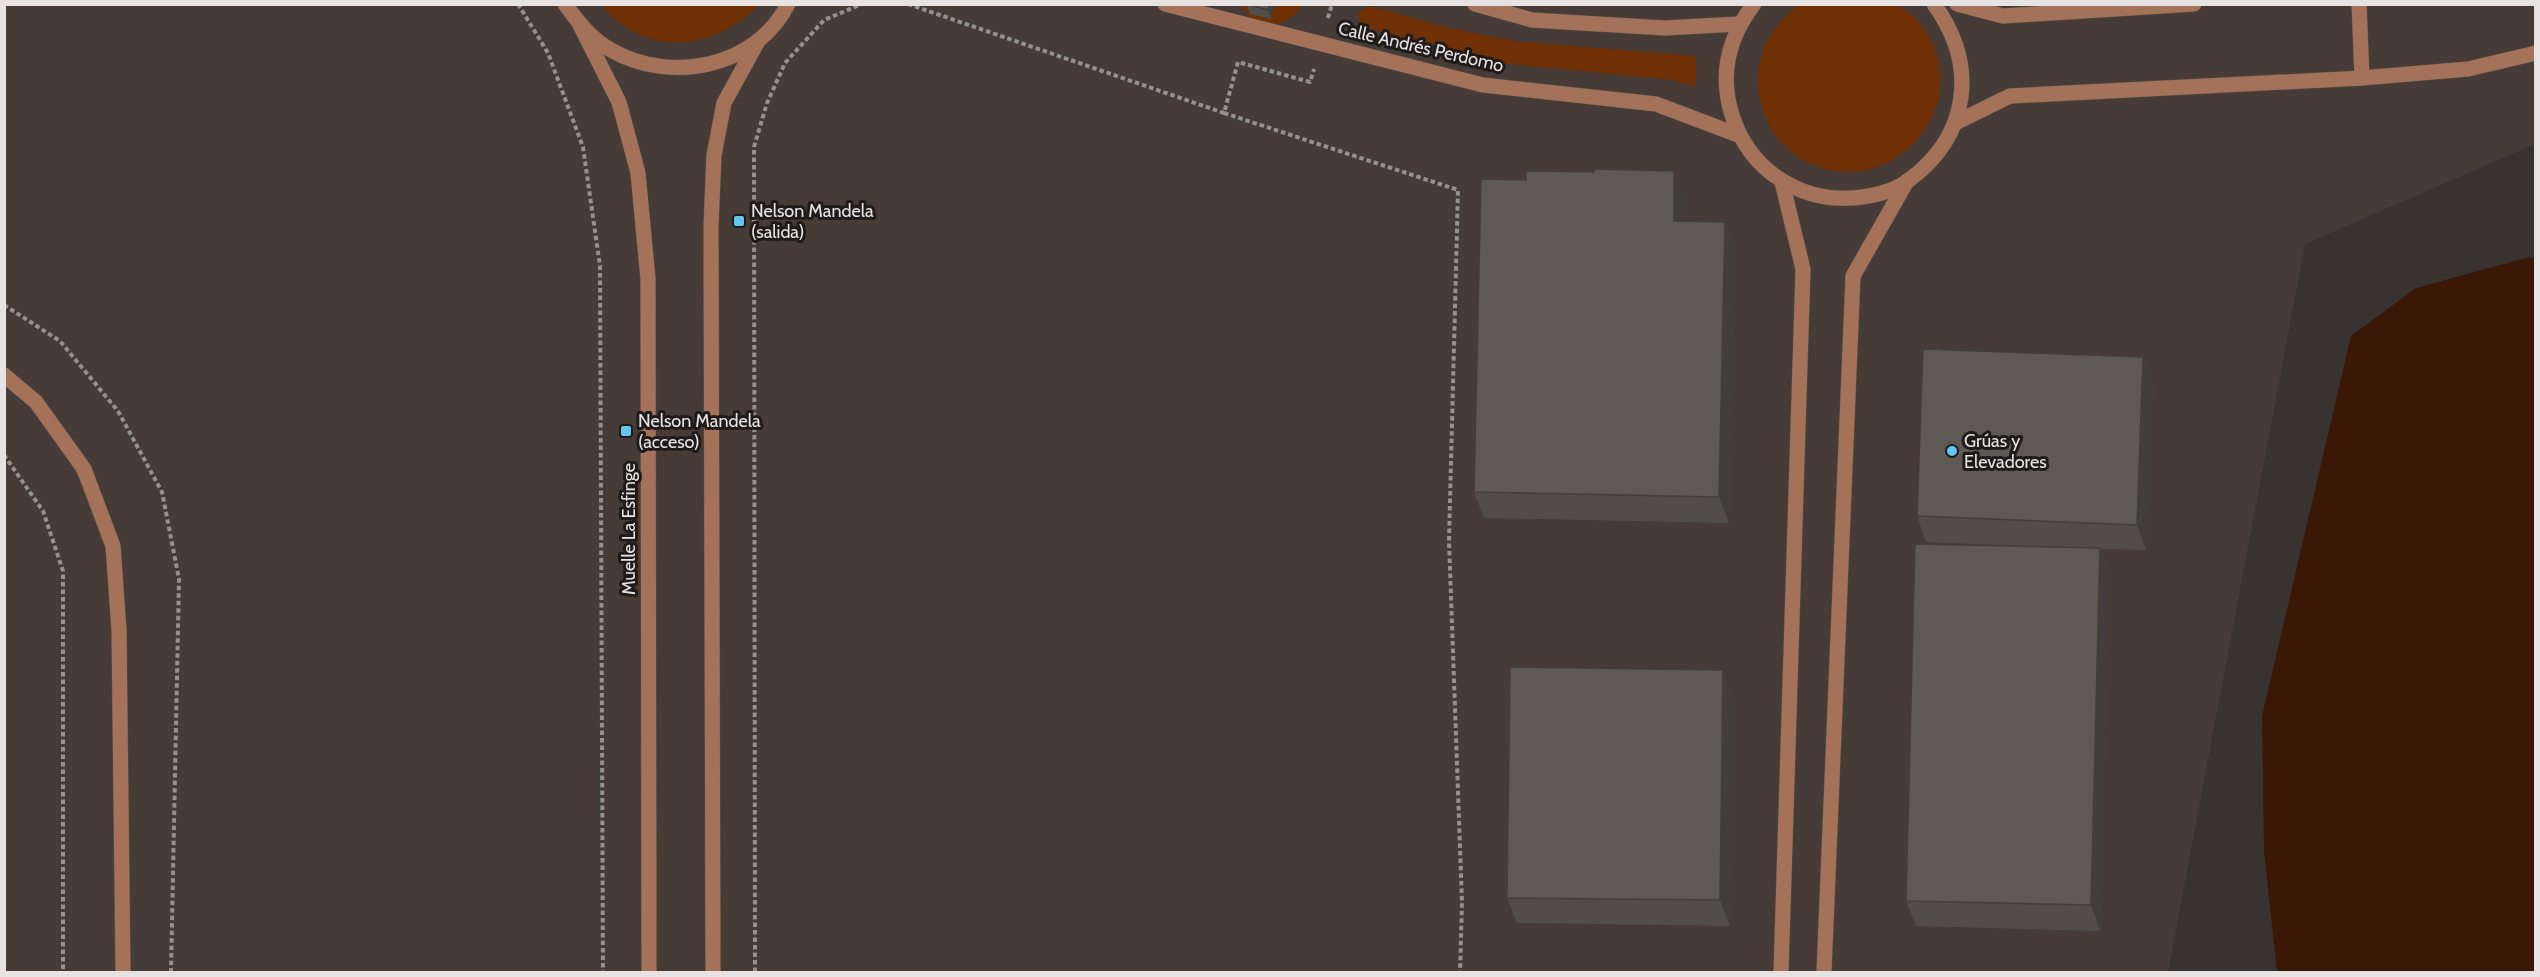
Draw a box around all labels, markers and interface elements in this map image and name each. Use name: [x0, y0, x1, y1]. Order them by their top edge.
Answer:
street label: Calle Andrés Perdomo: [1336, 17, 1506, 77]
place label: Nelson Mandela (salida): [751, 200, 874, 243]
marker: Nelson Mandela (salida): [732, 214, 746, 228]
place label: Nelson Mandela (acceso): [638, 410, 761, 453]
marker: Nelson Mandela (acceso): [619, 424, 633, 438]
place label: Grúas y Elevadores: [1964, 430, 2047, 473]
marker: Grúas y Elevadores: [1945, 444, 1959, 458]
street label: Muelle La Esfinge: [618, 463, 640, 595]

